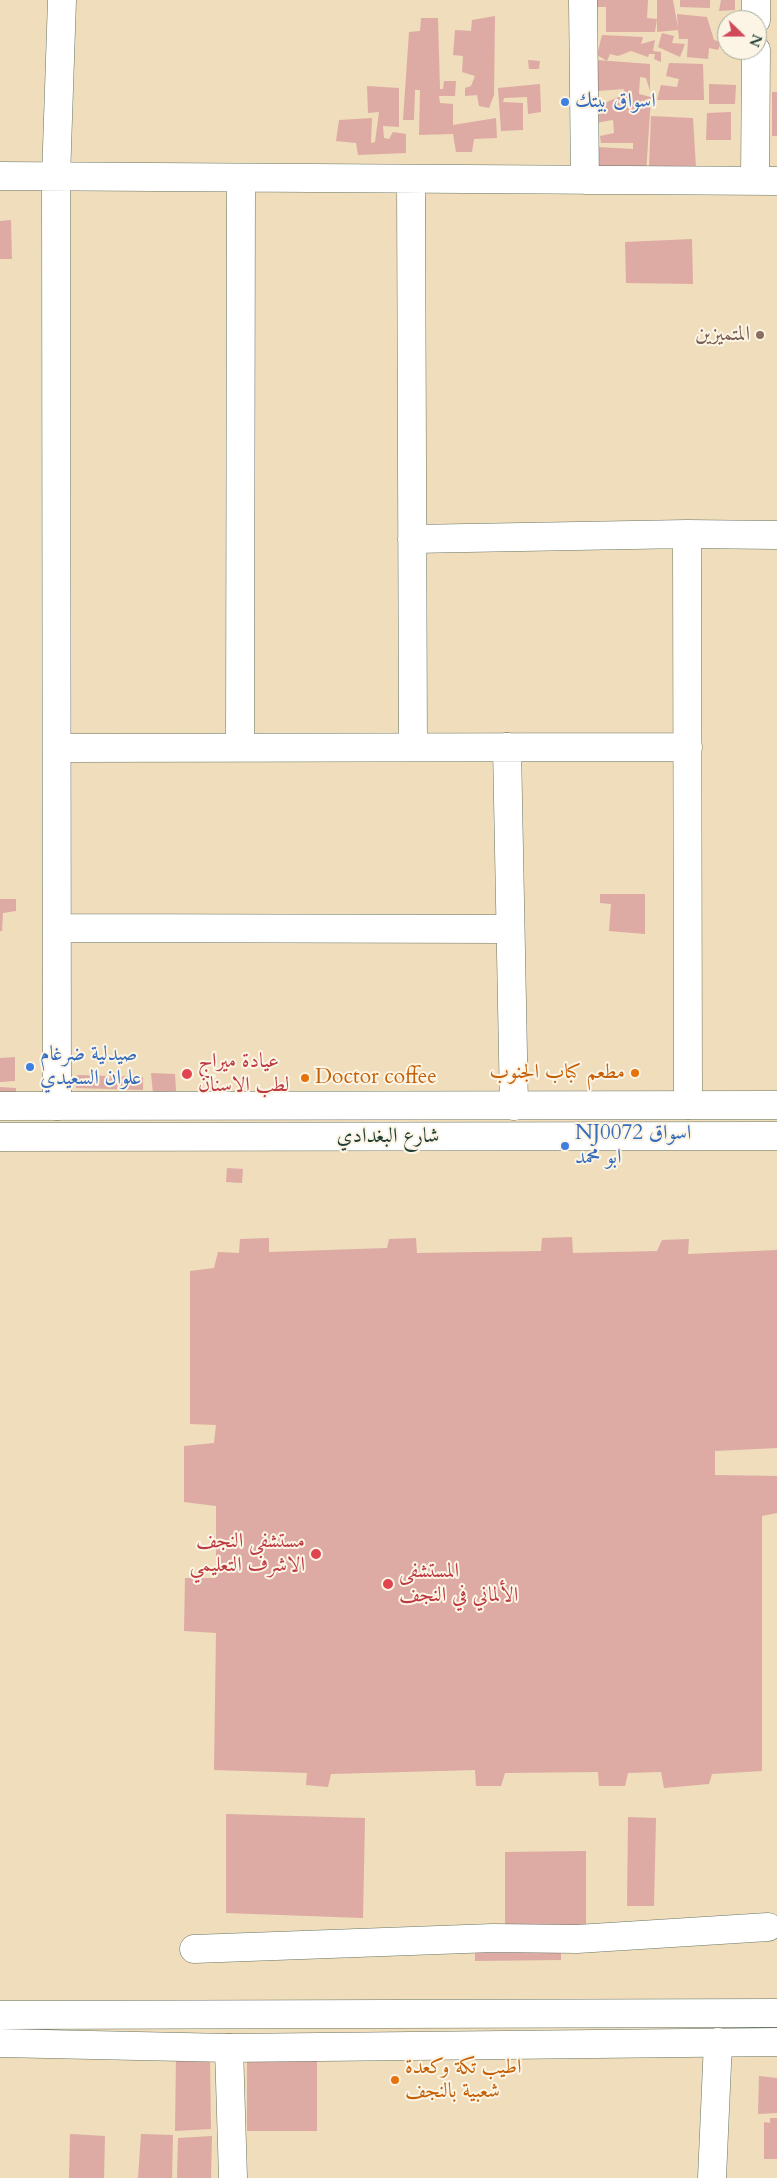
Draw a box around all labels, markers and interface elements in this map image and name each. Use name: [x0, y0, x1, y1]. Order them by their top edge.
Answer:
north arrow: [717, 10, 767, 60]
text: N: [744, 31, 767, 50]
place label: اسواق بيتك: [575, 89, 656, 115]
marker: اسواق بيتك: [559, 96, 571, 108]
place label: المتميزين: [695, 322, 750, 348]
marker: المتميزين: [754, 329, 766, 341]
place label: صيدلية ضرغام علوان السعيدي: [40, 1042, 141, 1092]
place label: عيادة ميراج لطب الاسنان: [198, 1049, 289, 1099]
place label: مطعم كباب الجنوب: [490, 1060, 625, 1086]
marker: صيدلية ضرغام علوان السعيدي: [24, 1061, 36, 1073]
place label: Doctor coffee: [315, 1065, 437, 1091]
marker: عيادة ميراج لطب الاسنان: [180, 1067, 194, 1081]
marker: مطعم كباب الجنوب: [629, 1067, 641, 1079]
marker: Doctor coffee: [299, 1072, 311, 1084]
place label: NJ0072 اسواق ابو محمد: [575, 1121, 691, 1171]
street label: شارع البغدادي: [336, 1124, 440, 1150]
marker: NJ0072 اسواق ابو محمد: [559, 1140, 571, 1152]
place label: مستشفى النجف الاشرف التعليمي: [190, 1529, 305, 1579]
marker: مستشفى النجف الاشرف التعليمي: [309, 1547, 323, 1561]
place label: المستشفى الألماني في النجف: [399, 1559, 518, 1609]
marker: المستشفى الألماني في النجف: [381, 1577, 395, 1591]
place label: اطيب تكة وكعدة شعبية بالنجف: [405, 2055, 522, 2105]
marker: اطيب تكة وكعدة شعبية بالنجف: [389, 2074, 401, 2086]

